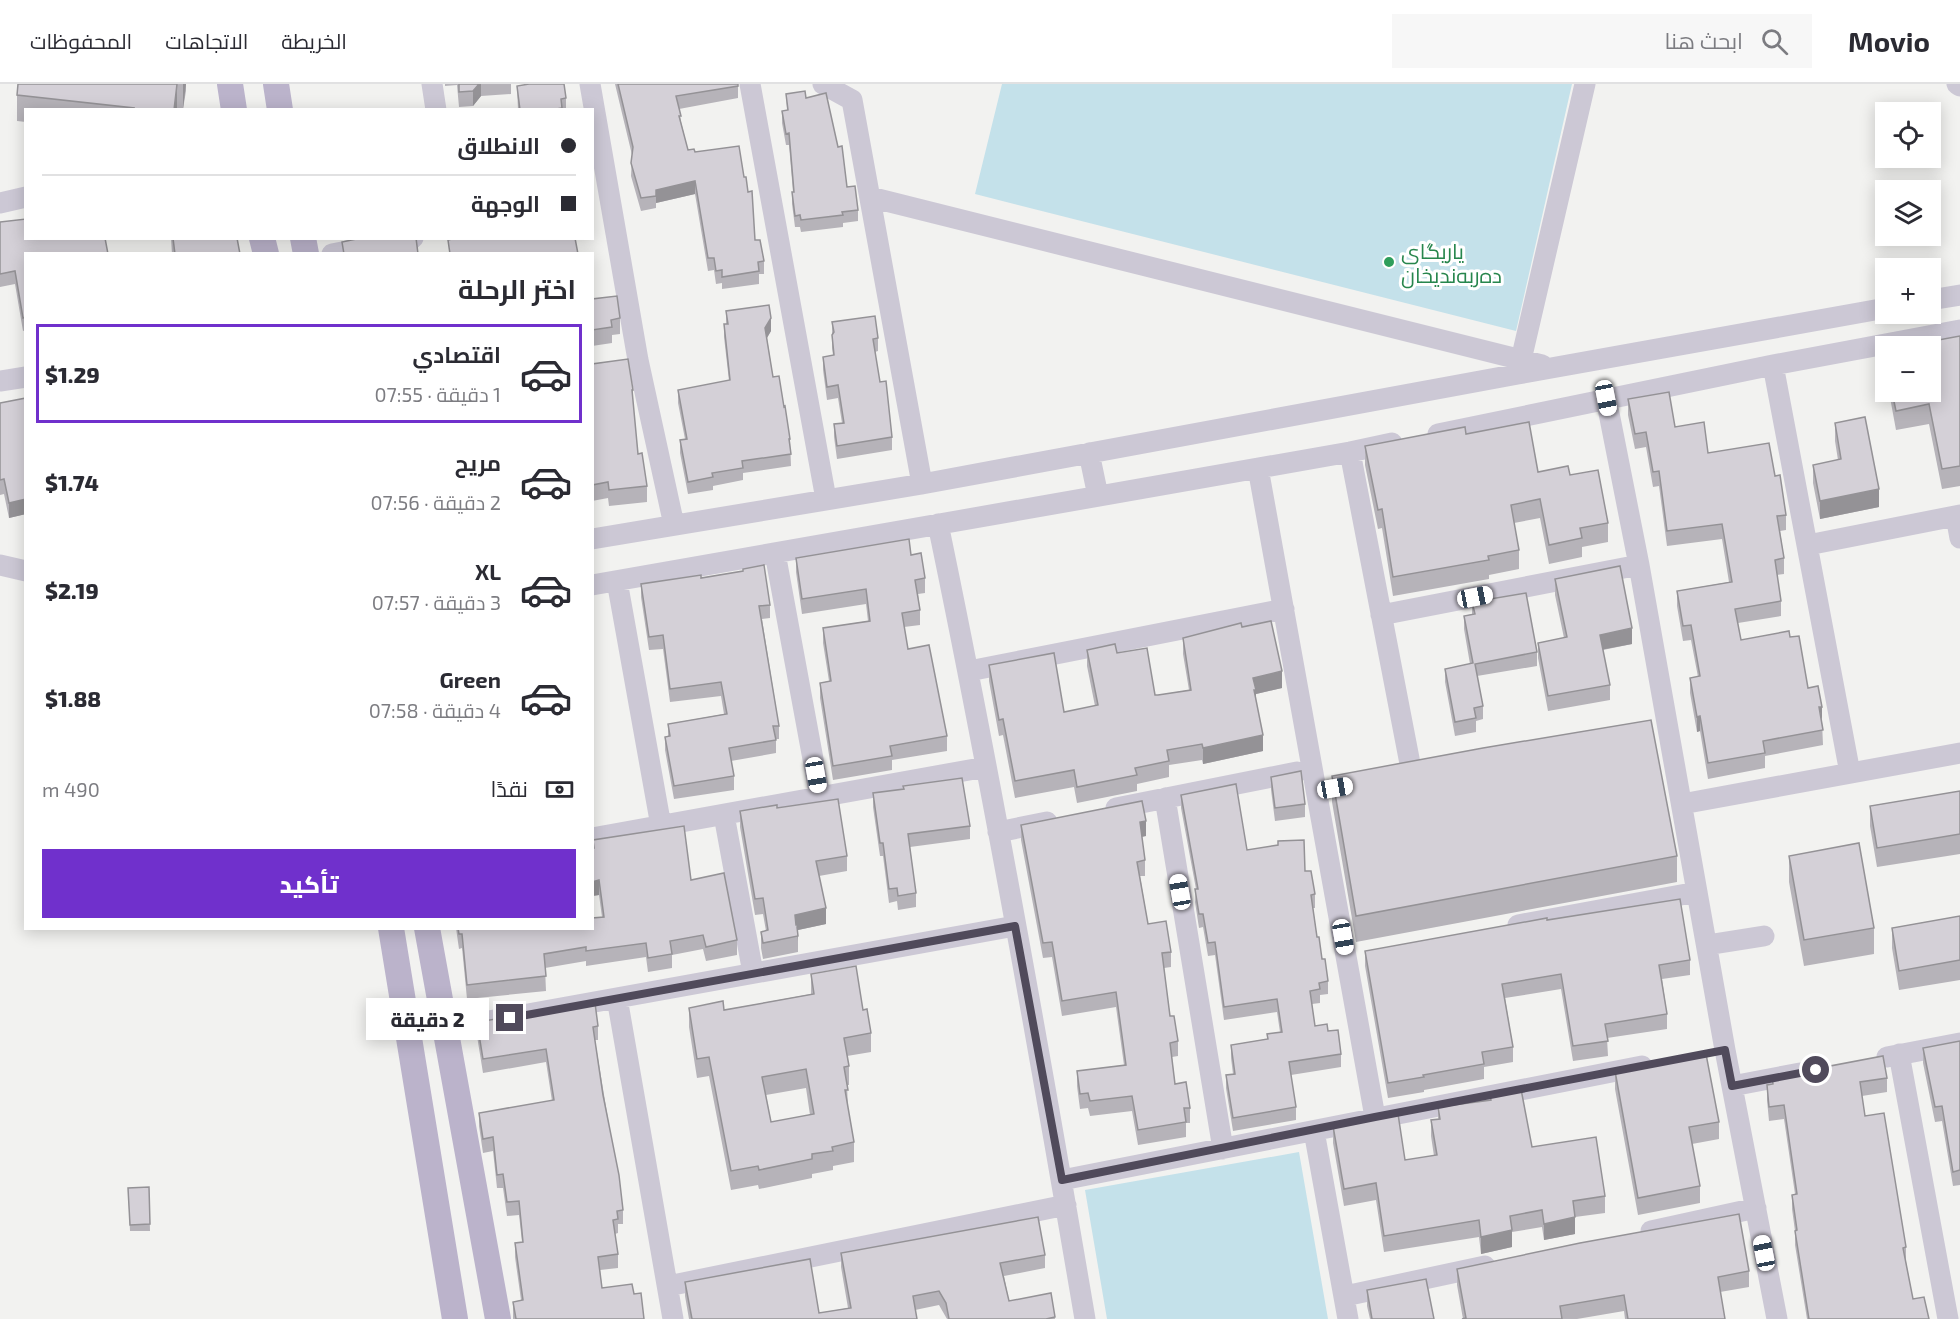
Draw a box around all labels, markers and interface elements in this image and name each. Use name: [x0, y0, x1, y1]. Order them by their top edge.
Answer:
search box: [1392, 14, 1812, 68]
text: Movio: [1848, 24, 1930, 58]
icon: search: [1758, 25, 1791, 58]
text: ابحث هنا: [1665, 27, 1743, 53]
text: المحفوظات: [30, 28, 132, 53]
text: الاتجاهات: [165, 28, 248, 53]
text: الخريطة: [281, 28, 347, 53]
map controls: [1875, 102, 1941, 402]
button: locate: [1875, 102, 1941, 168]
text: الانطلاق: [457, 132, 540, 158]
button: layers: [1875, 180, 1941, 246]
text: الوجهة: [471, 190, 540, 216]
place label: یاریگاى ده‌ربه‌ندیخان: [1401, 238, 1502, 289]
marker: یاریگاى ده‌ربه‌ندیخان: [1382, 255, 1396, 269]
button: +: [1875, 258, 1941, 324]
text: اختر الرحلة: [458, 272, 576, 304]
button: −: [1875, 336, 1941, 402]
text: اقتصادي: [412, 341, 501, 367]
icon: car: [519, 347, 573, 401]
text: $1.29: [45, 361, 100, 387]
car: [1594, 379, 1618, 417]
text: 1 دقيقة · 07:55: [374, 382, 501, 406]
text: مريح: [455, 449, 501, 475]
icon: car: [519, 455, 573, 509]
text: $1.74: [45, 469, 99, 495]
text: 2 دقيقة · 07:56: [370, 490, 501, 514]
text: XL: [475, 558, 501, 584]
icon: car: [519, 563, 573, 617]
text: $2.19: [45, 577, 99, 603]
car: [1456, 585, 1494, 609]
text: 3 دقيقة · 07:57: [372, 590, 501, 614]
text: Green: [439, 666, 501, 692]
icon: car: [519, 671, 573, 725]
text: $1.88: [45, 685, 101, 711]
text: 4 دقيقة · 07:58: [369, 698, 501, 722]
car: [804, 756, 828, 794]
icon: cash: [543, 773, 576, 806]
text: نقدًا: [490, 775, 528, 801]
car: [1316, 776, 1354, 800]
text: 490 m: [42, 777, 100, 801]
button: تأكيد: [42, 849, 576, 918]
car: [1168, 873, 1192, 911]
car: [1331, 918, 1355, 956]
callout: 2 دقيقة: [366, 997, 489, 1039]
route end: [496, 1004, 523, 1031]
text: 2 دقيقة: [390, 1007, 465, 1031]
route start: [1802, 1056, 1829, 1083]
car: [1752, 1234, 1776, 1272]

